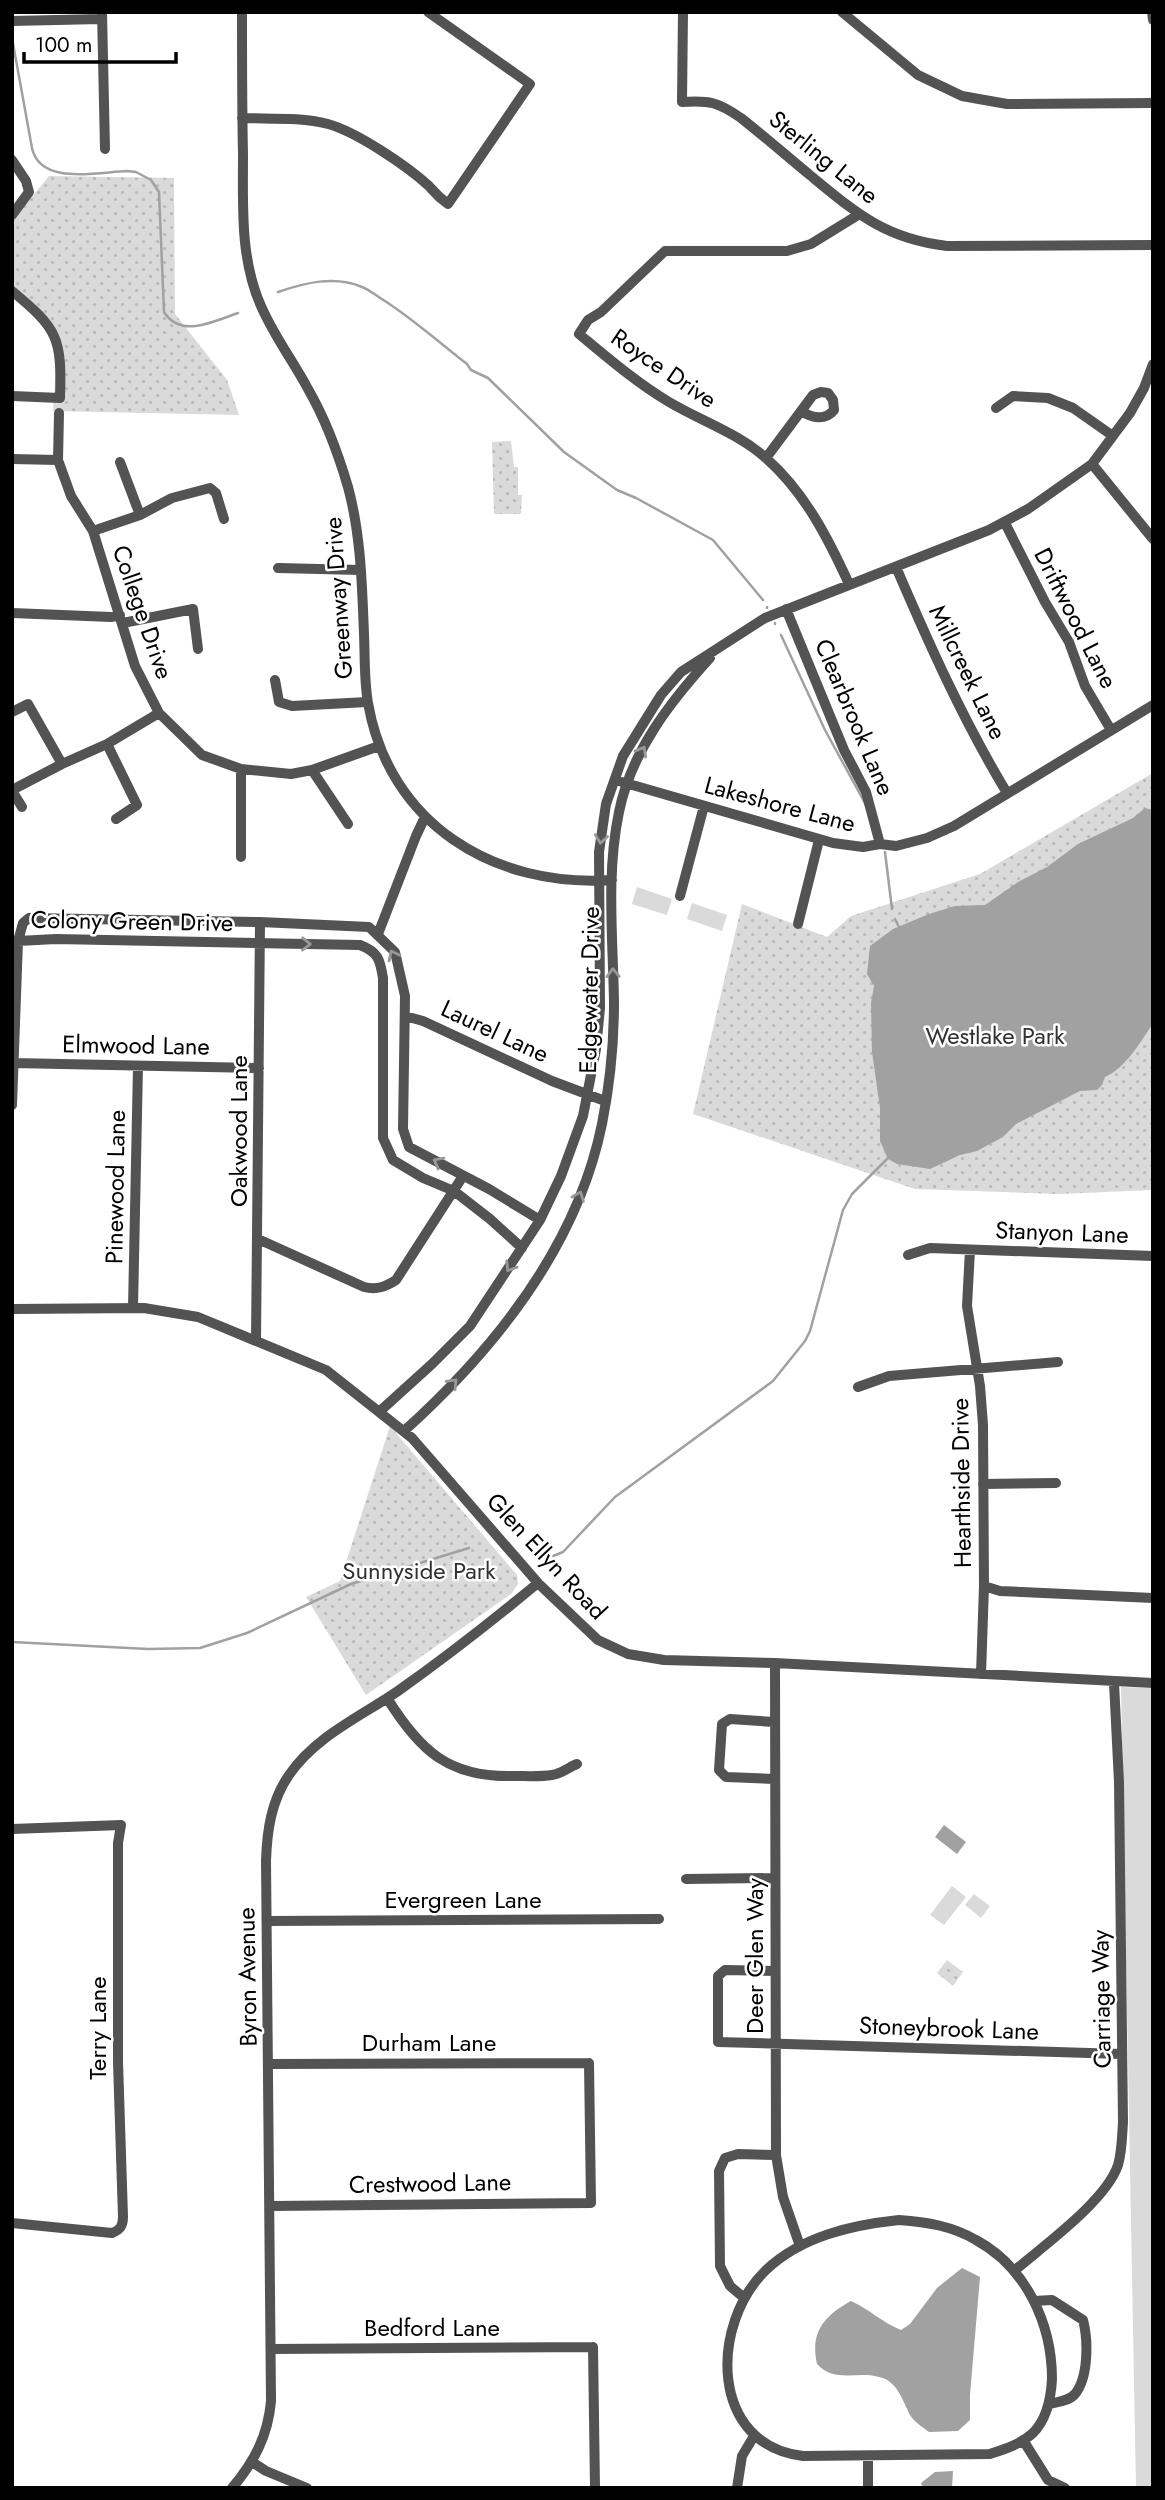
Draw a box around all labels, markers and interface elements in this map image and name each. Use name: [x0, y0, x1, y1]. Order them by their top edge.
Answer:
scale bar: [24, 21, 177, 65]
text: 100 m: [35, 30, 92, 60]
street label: Sterling Lane: [762, 102, 886, 212]
street label: Royce Drive: [604, 320, 724, 416]
street label: Greenway Drive: [315, 516, 361, 680]
street label: College Drive: [104, 540, 182, 684]
street label: Driftwood Lane: [1025, 542, 1127, 694]
street label: Millcreek Lane: [920, 599, 1016, 745]
street label: Clearbrook Lane: [806, 633, 904, 801]
one-way arrow: [634, 745, 647, 758]
street label: Lakeshore Lane: [701, 767, 859, 841]
one-way arrow: [594, 833, 609, 844]
street label: Colony Green Drive: [30, 902, 234, 940]
street label: Edgewater Drive: [570, 906, 608, 1074]
one-way arrow: [301, 937, 312, 952]
one-way arrow: [388, 950, 402, 963]
one-way arrow: [605, 968, 621, 978]
street label: Laurel Lane: [435, 991, 555, 1071]
park label: Westlake Park: [925, 1018, 1065, 1053]
street label: Elmwood Lane: [62, 1026, 210, 1064]
street label: Oakwood Lane: [221, 1055, 256, 1207]
street label: Pinewood Lane: [96, 1110, 134, 1264]
one-way arrow: [433, 1157, 445, 1170]
one-way arrow: [570, 1191, 584, 1203]
street label: Stanyon Lane: [995, 1212, 1129, 1252]
one-way arrow: [505, 1260, 518, 1273]
one-way arrow: [444, 1379, 457, 1392]
street label: Hearthside Drive: [942, 1398, 980, 1568]
street label: Glen Ellyn Road: [479, 1485, 615, 1627]
park label: Sunnyside Park: [342, 1553, 496, 1588]
street label: Deer Glen Way: [737, 1878, 772, 2034]
street label: Evergreen Lane: [384, 1882, 542, 1917]
street label: Byron Avenue: [228, 1907, 266, 2047]
street label: Carriage Way: [1082, 1929, 1120, 2069]
street label: Terry Lane: [80, 1976, 115, 2080]
street label: Stoneybrook Lane: [858, 2007, 1040, 2049]
street label: Durham Lane: [362, 2025, 496, 2060]
street label: Crestwood Lane: [348, 2164, 512, 2202]
street label: Bedford Lane: [364, 2310, 500, 2345]

